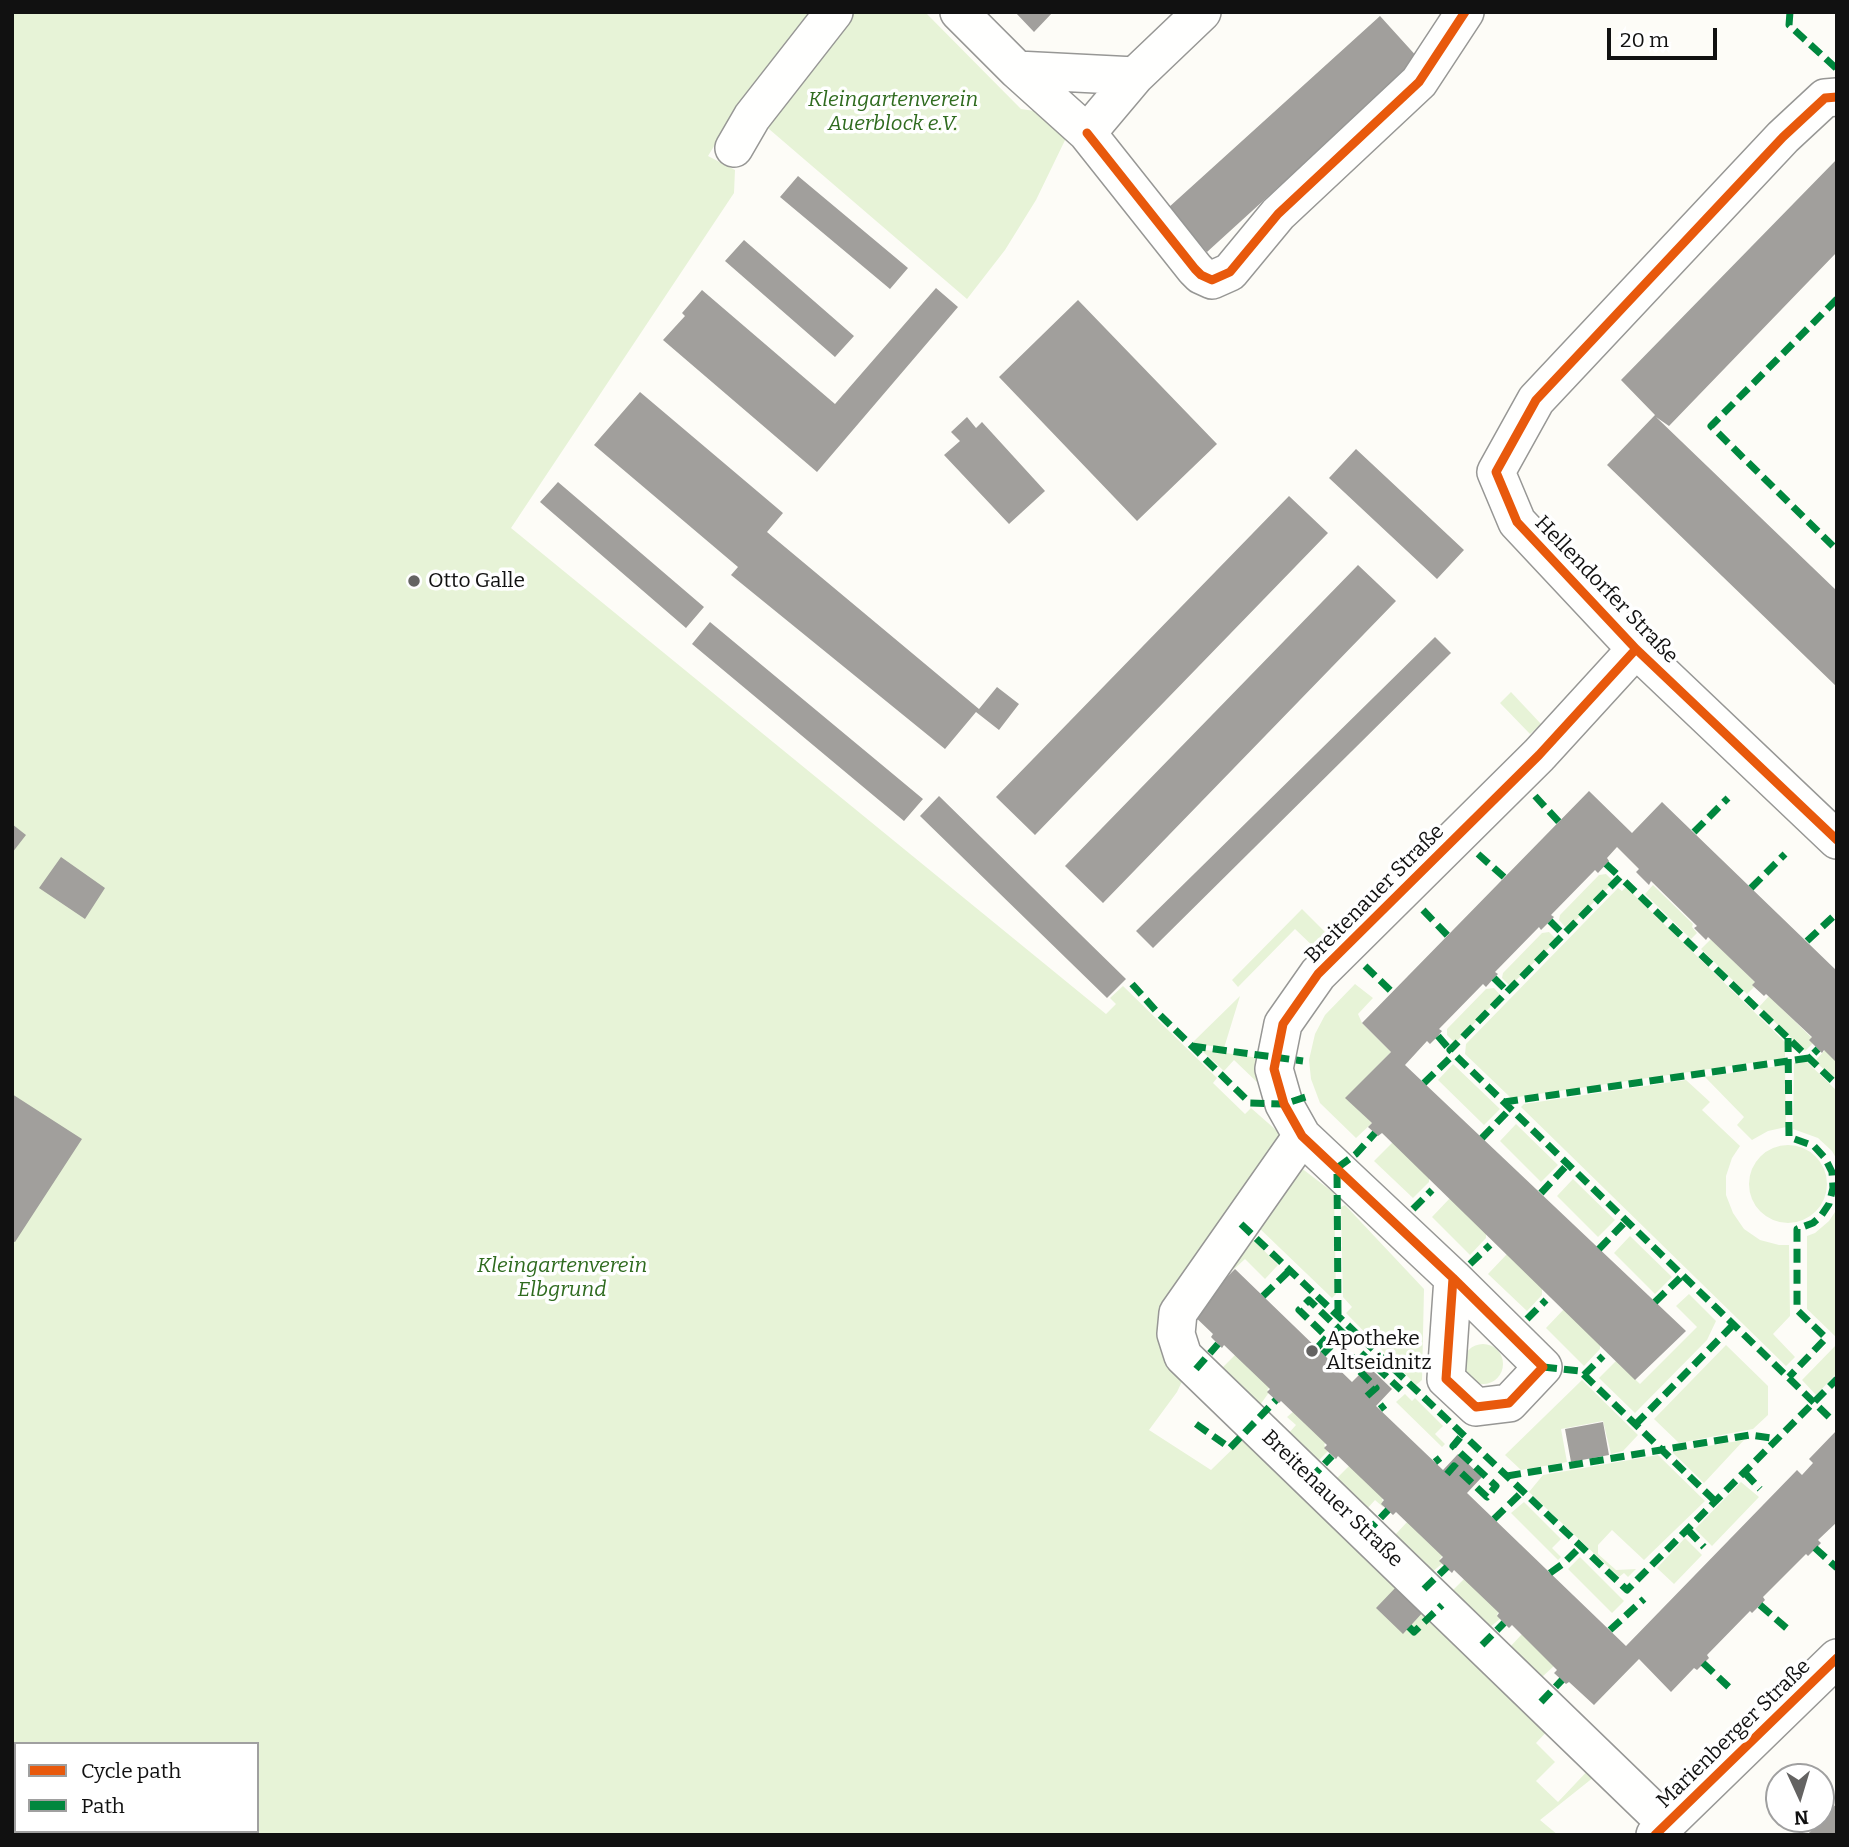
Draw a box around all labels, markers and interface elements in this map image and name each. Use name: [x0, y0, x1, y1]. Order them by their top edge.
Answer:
scale bar: [1611, 14, 1721, 58]
text: 20 m: [1620, 27, 1669, 53]
park label: Kleingartenverein Auerblock e.V.: [808, 87, 978, 137]
street label: Hellendorfer Straße: [1529, 511, 1683, 669]
place label: Otto Galle: [428, 568, 525, 594]
marker: Otto Galle: [406, 573, 422, 589]
street label: Breitenauer Straße: [1300, 819, 1450, 969]
park label: Kleingartenverein Elbgrund: [477, 1253, 647, 1303]
place label: Apotheke Altseidnitz: [1326, 1326, 1432, 1376]
marker: Apotheke Altseidnitz: [1304, 1343, 1320, 1359]
street label: Breitenauer Straße: [1256, 1425, 1408, 1573]
street label: Marienberger Straße: [1652, 1654, 1816, 1814]
legend: [14, 1742, 259, 1833]
text: Cycle path: [81, 1758, 181, 1784]
north arrow: [1765, 1763, 1835, 1833]
text: Path: [81, 1793, 125, 1819]
text: N: [1793, 1805, 1809, 1829]

